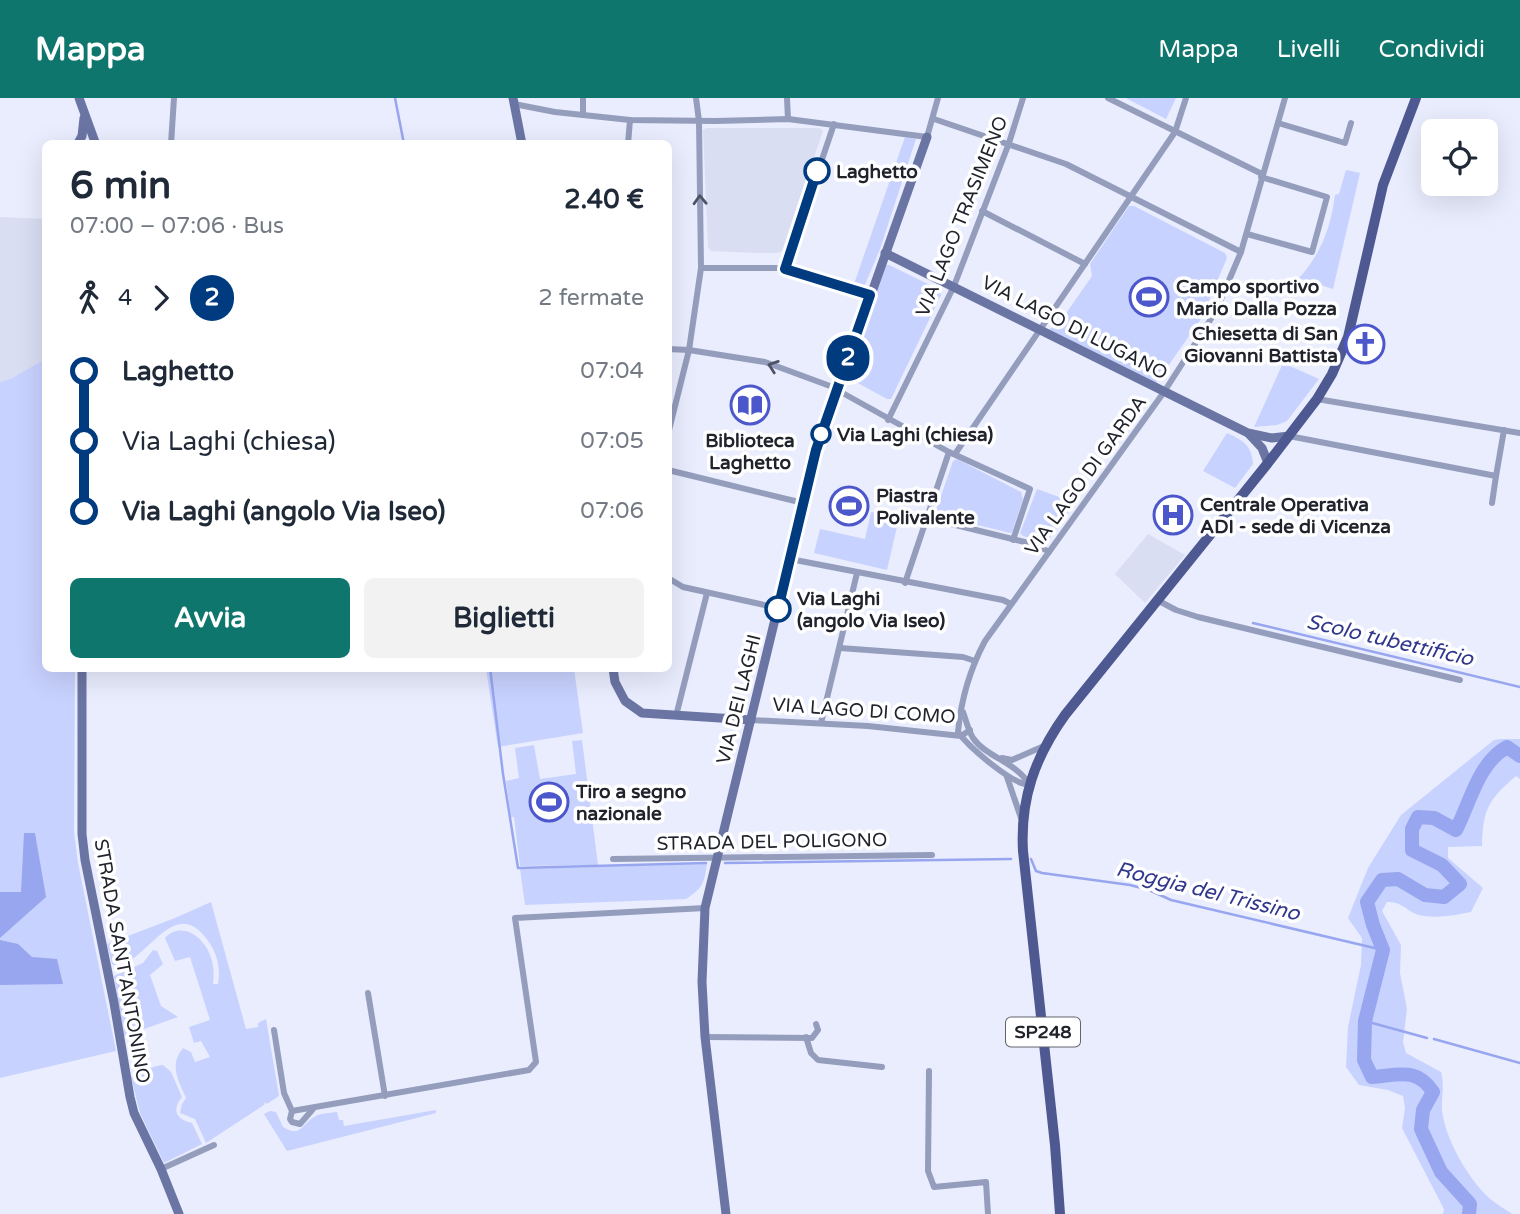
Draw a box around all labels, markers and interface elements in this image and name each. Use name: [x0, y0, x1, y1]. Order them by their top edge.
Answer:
text: Mappa: [35, 30, 146, 69]
text: Mappa: [1158, 35, 1239, 64]
text: Livelli: [1277, 35, 1341, 64]
text: Condividi: [1379, 35, 1485, 64]
street label: VIA LAGO TRASIMENO: [912, 113, 1012, 320]
map controls: [1421, 119, 1498, 196]
button: locate: [1421, 119, 1498, 196]
marker: Laghetto: [804, 158, 830, 184]
place label: Laghetto: [836, 161, 918, 184]
text: 6 min: [70, 163, 171, 209]
text: 2.40 €: [564, 184, 644, 215]
one-way arrow: [692, 194, 707, 205]
text: 07:00 – 07:06 · Bus: [70, 212, 284, 240]
street label: VIA LAGO DI LUGANO: [978, 271, 1171, 384]
sports icon: Campo sportivo Mario Dalla Pozza: [1128, 276, 1170, 318]
place label: Campo sportivo Mario Dalla Pozza: [1176, 276, 1337, 320]
icon: walk: [70, 279, 108, 317]
icon: forward: [142, 279, 180, 317]
text: 2: [204, 283, 220, 312]
text: 4: [118, 284, 132, 312]
text: 2 fermate: [538, 284, 644, 312]
place label: Chiesetta di San Giovanni Battista: [1184, 323, 1338, 367]
church icon: Chiesetta di San Giovanni Battista: [1344, 323, 1386, 365]
line badge: 2: [825, 335, 871, 381]
text: 2: [840, 343, 856, 372]
text: Laghetto: [122, 356, 234, 387]
text: 07:04: [580, 357, 644, 385]
one-way arrow: [767, 359, 779, 374]
library icon: Biblioteca Laghetto: [729, 384, 771, 426]
street label: VIA LAGO DI GARDA: [1021, 392, 1151, 560]
marker: Via Laghi (chiesa): [811, 424, 831, 444]
place label: Via Laghi (chiesa): [837, 424, 993, 447]
text: Via Laghi (chiesa): [122, 426, 336, 457]
text: 07:05: [580, 427, 644, 455]
place label: Biblioteca Laghetto: [705, 430, 795, 475]
sports icon: Piastra Polivalente: [828, 485, 870, 527]
place label: Piastra Polivalente: [876, 485, 975, 529]
hospital icon: Centrale Operativa ADI - sede di Vicenza: [1152, 494, 1194, 536]
place label: Centrale Operativa ADI - sede di Vicenza: [1200, 494, 1391, 538]
text: Via Laghi (angolo Via Iseo): [122, 496, 445, 527]
text: 07:06: [580, 497, 644, 525]
button: Avvia: [70, 578, 350, 658]
button: Biglietti: [364, 578, 644, 658]
place label: Via Laghi (angolo Via Iseo): [797, 588, 945, 633]
marker: Via Laghi (angolo Via Iseo): [765, 596, 791, 622]
water label: Scolo tubettificio: [1304, 609, 1477, 672]
street label: VIA DEI LAGHI: [712, 632, 766, 766]
street label: VIA LAGO DI COMO: [772, 694, 956, 728]
sports icon: Tiro a segno nazionale: [528, 781, 570, 823]
place label: Tiro a segno nazionale: [575, 781, 686, 825]
street label: STRADA DEL POLIGONO: [656, 829, 888, 855]
street label: STRADA SANT'ANTONINO: [90, 837, 154, 1085]
water label: Roggia del Trissino: [1114, 857, 1303, 927]
road number: SP248: [1006, 1017, 1080, 1046]

